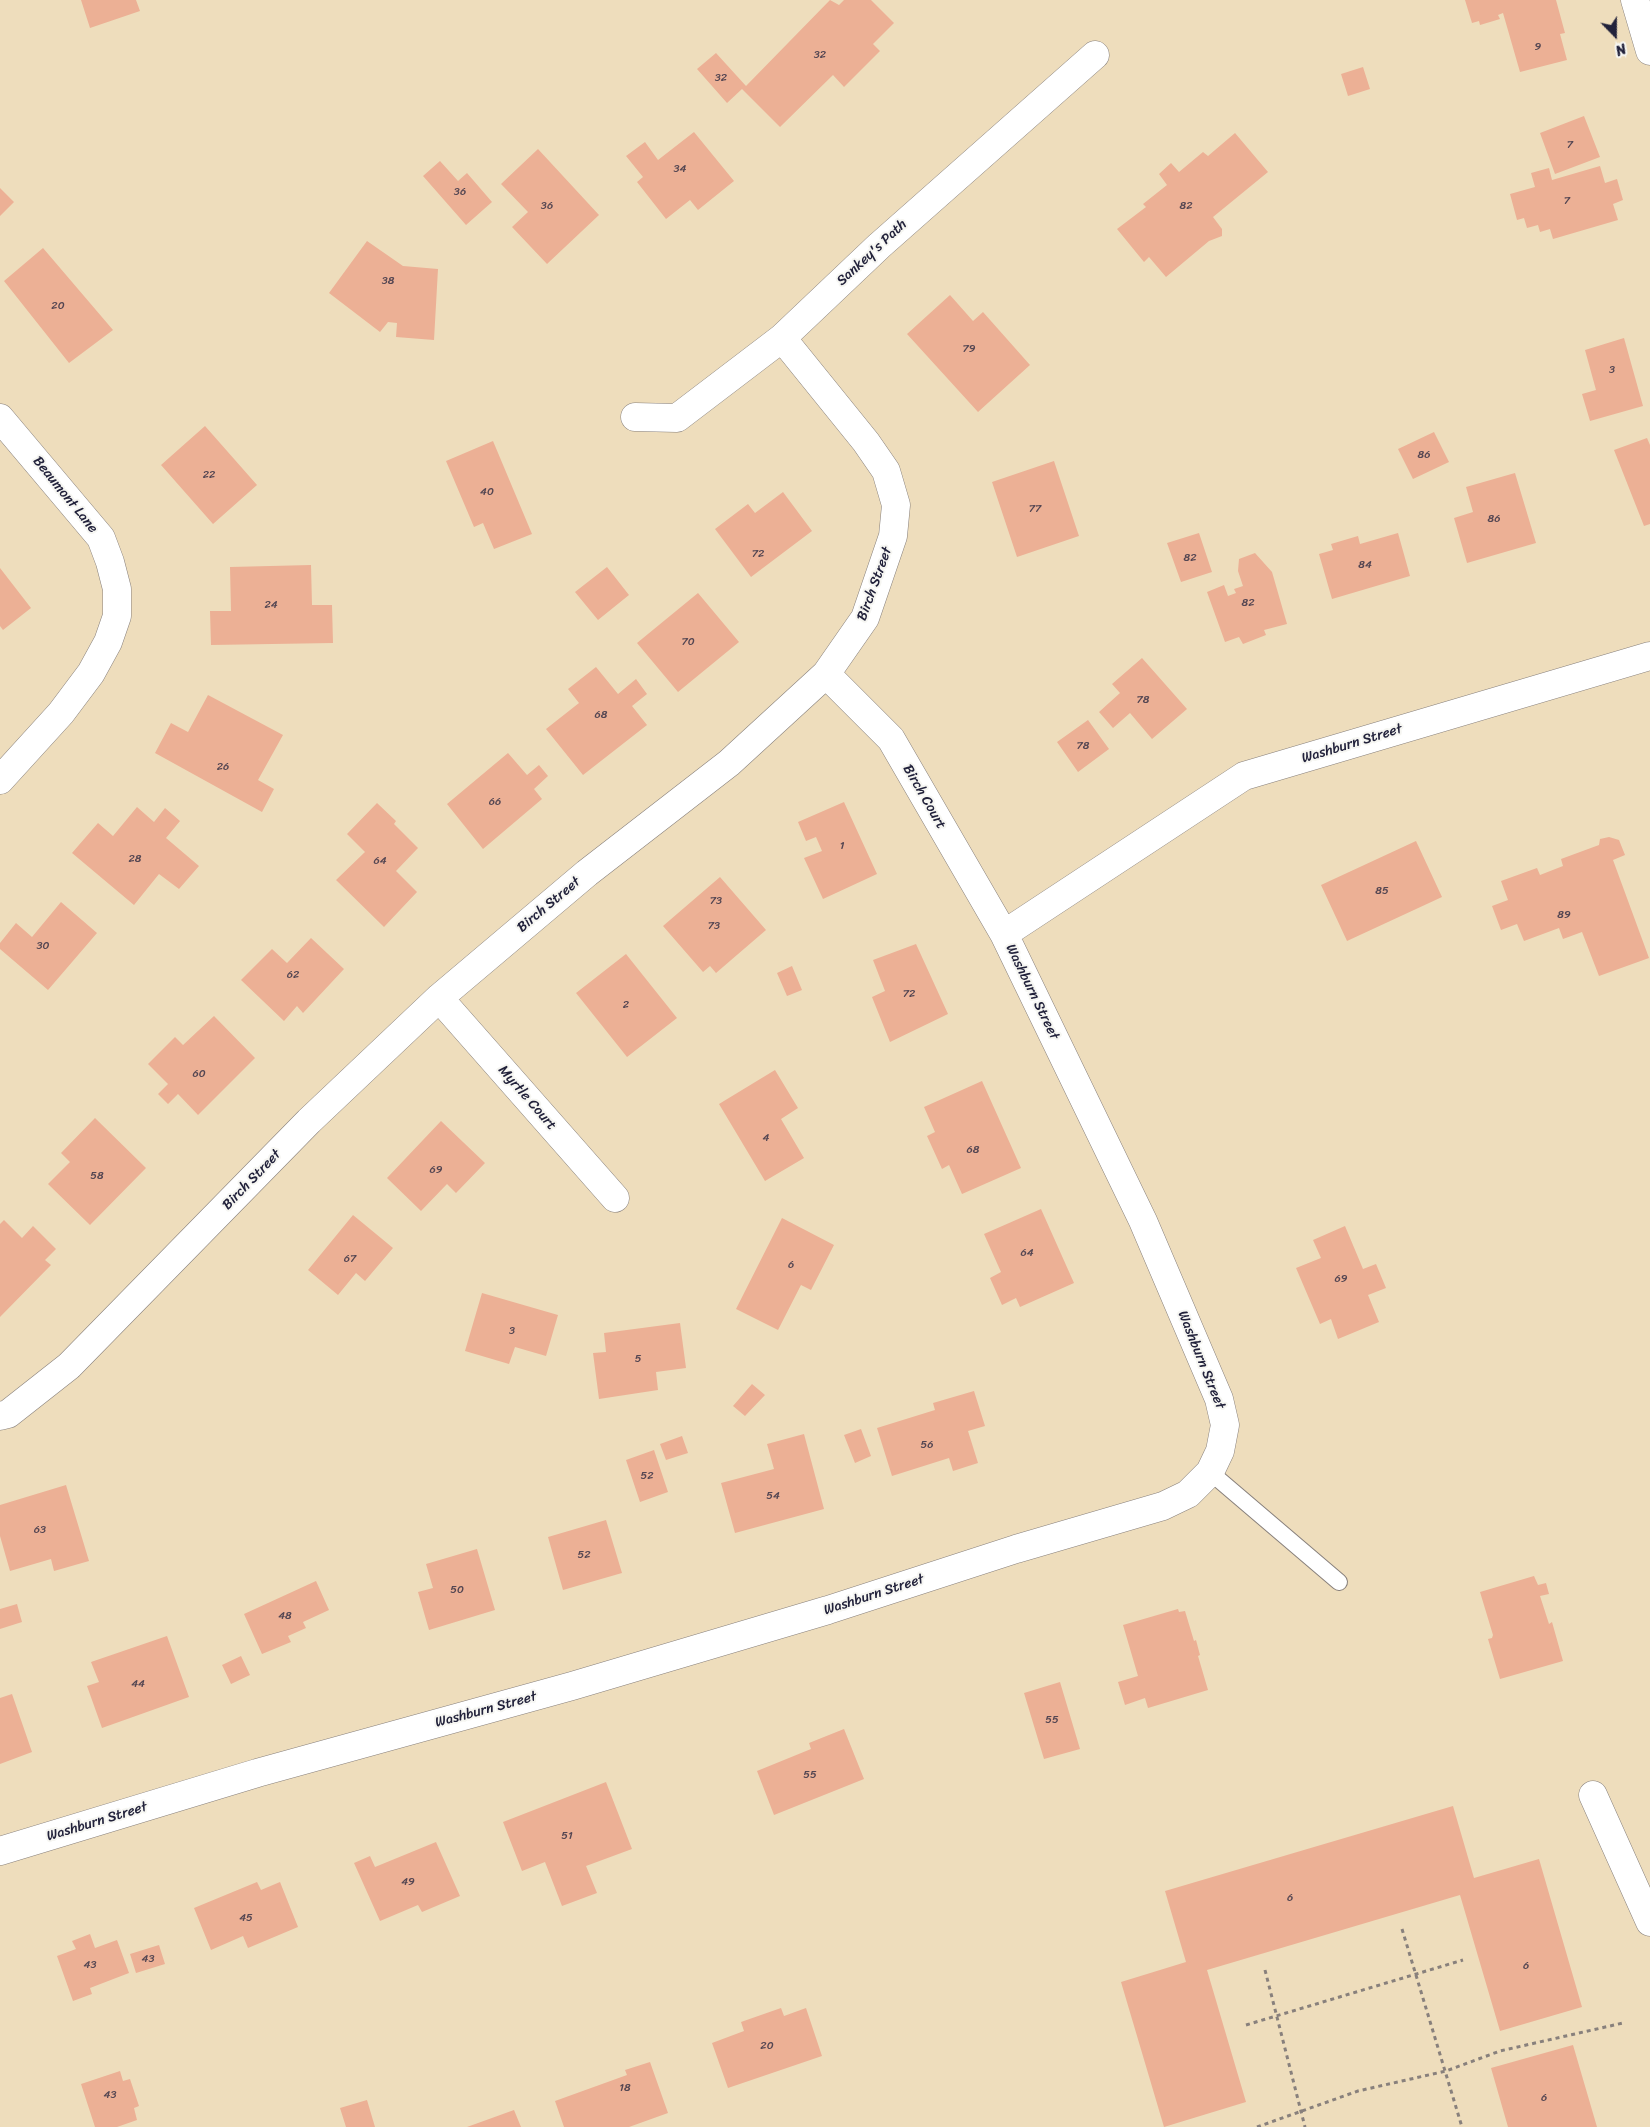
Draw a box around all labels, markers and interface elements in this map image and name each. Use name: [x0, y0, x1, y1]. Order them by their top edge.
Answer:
north arrow: [1590, 10, 1640, 60]
text: N: [1612, 36, 1630, 63]
house number: 9: [1535, 40, 1541, 54]
house number: 32: [814, 48, 826, 62]
house number: 32: [715, 71, 727, 85]
house number: 7: [1567, 138, 1573, 152]
house number: 34: [674, 162, 686, 176]
house number: 36: [454, 185, 466, 199]
house number: 7: [1564, 194, 1570, 208]
house number: 36: [541, 199, 553, 213]
house number: 82: [1180, 199, 1192, 213]
street label: Sankey's Path: [834, 216, 910, 290]
house number: 38: [382, 274, 394, 288]
house number: 20: [51, 299, 65, 313]
house number: 79: [962, 342, 976, 356]
house number: 3: [1609, 363, 1615, 377]
house number: 86: [1418, 448, 1430, 462]
street label: Beaumont Lane: [29, 453, 101, 537]
house number: 22: [203, 468, 215, 482]
house number: 40: [480, 485, 494, 499]
house number: 77: [1029, 502, 1041, 516]
house number: 86: [1488, 512, 1500, 526]
street label: Birch Street: [854, 545, 896, 623]
house number: 72: [752, 547, 764, 561]
house number: 82: [1184, 551, 1196, 565]
house number: 84: [1358, 558, 1372, 572]
house number: 82: [1242, 596, 1254, 610]
house number: 24: [264, 598, 278, 612]
house number: 70: [681, 635, 695, 649]
house number: 78: [1137, 693, 1149, 707]
house number: 68: [595, 708, 607, 722]
street label: Washburn Street: [1300, 721, 1404, 767]
house number: 78: [1077, 739, 1089, 753]
house number: 26: [217, 760, 229, 774]
street label: Birch Court: [899, 762, 949, 832]
house number: 66: [489, 795, 501, 809]
house number: 1: [840, 839, 844, 853]
house number: 28: [129, 852, 141, 866]
house number: 64: [373, 854, 387, 868]
street label: Birch Street: [514, 874, 584, 936]
house number: 85: [1375, 884, 1389, 898]
house number: 73: [710, 894, 722, 908]
house number: 89: [1557, 908, 1571, 922]
house number: 73: [708, 919, 720, 933]
house number: 30: [37, 939, 49, 953]
street label: Washburn Street: [1002, 941, 1062, 1043]
house number: 62: [287, 968, 299, 982]
house number: 72: [903, 987, 915, 1001]
house number: 2: [623, 998, 629, 1012]
street label: Myrtle Court: [494, 1062, 560, 1134]
house number: 60: [192, 1067, 206, 1081]
house number: 4: [763, 1131, 769, 1145]
house number: 68: [967, 1143, 979, 1157]
street label: Birch Street: [219, 1146, 285, 1214]
house number: 69: [429, 1163, 443, 1177]
house number: 58: [90, 1169, 104, 1183]
house number: 64: [1020, 1246, 1034, 1260]
house number: 67: [344, 1252, 356, 1266]
house number: 6: [788, 1258, 794, 1272]
house number: 69: [1334, 1272, 1348, 1286]
street label: Washburn Street: [1174, 1309, 1228, 1411]
house number: 3: [509, 1324, 515, 1338]
house number: 5: [635, 1352, 641, 1366]
house number: 56: [921, 1438, 933, 1452]
house number: 52: [640, 1469, 654, 1483]
house number: 54: [766, 1489, 780, 1503]
house number: 63: [34, 1523, 46, 1537]
house number: 52: [577, 1548, 591, 1562]
street label: Washburn Street: [822, 1571, 926, 1619]
house number: 50: [450, 1583, 464, 1597]
house number: 48: [278, 1609, 292, 1623]
house number: 44: [131, 1677, 145, 1691]
street label: Washburn Street: [434, 1688, 538, 1732]
house number: 55: [1045, 1713, 1059, 1727]
house number: 55: [803, 1768, 817, 1782]
street label: Washburn Street: [45, 1799, 149, 1845]
house number: 51: [561, 1829, 573, 1843]
house number: 49: [401, 1875, 415, 1889]
house number: 6: [1287, 1891, 1293, 1905]
house number: 45: [239, 1911, 253, 1925]
house number: 43: [142, 1952, 154, 1966]
house number: 43: [84, 1958, 96, 1972]
house number: 6: [1523, 1959, 1529, 1973]
house number: 20: [760, 2039, 774, 2053]
house number: 18: [619, 2081, 631, 2095]
house number: 43: [104, 2088, 116, 2102]
house number: 6: [1541, 2091, 1547, 2105]

